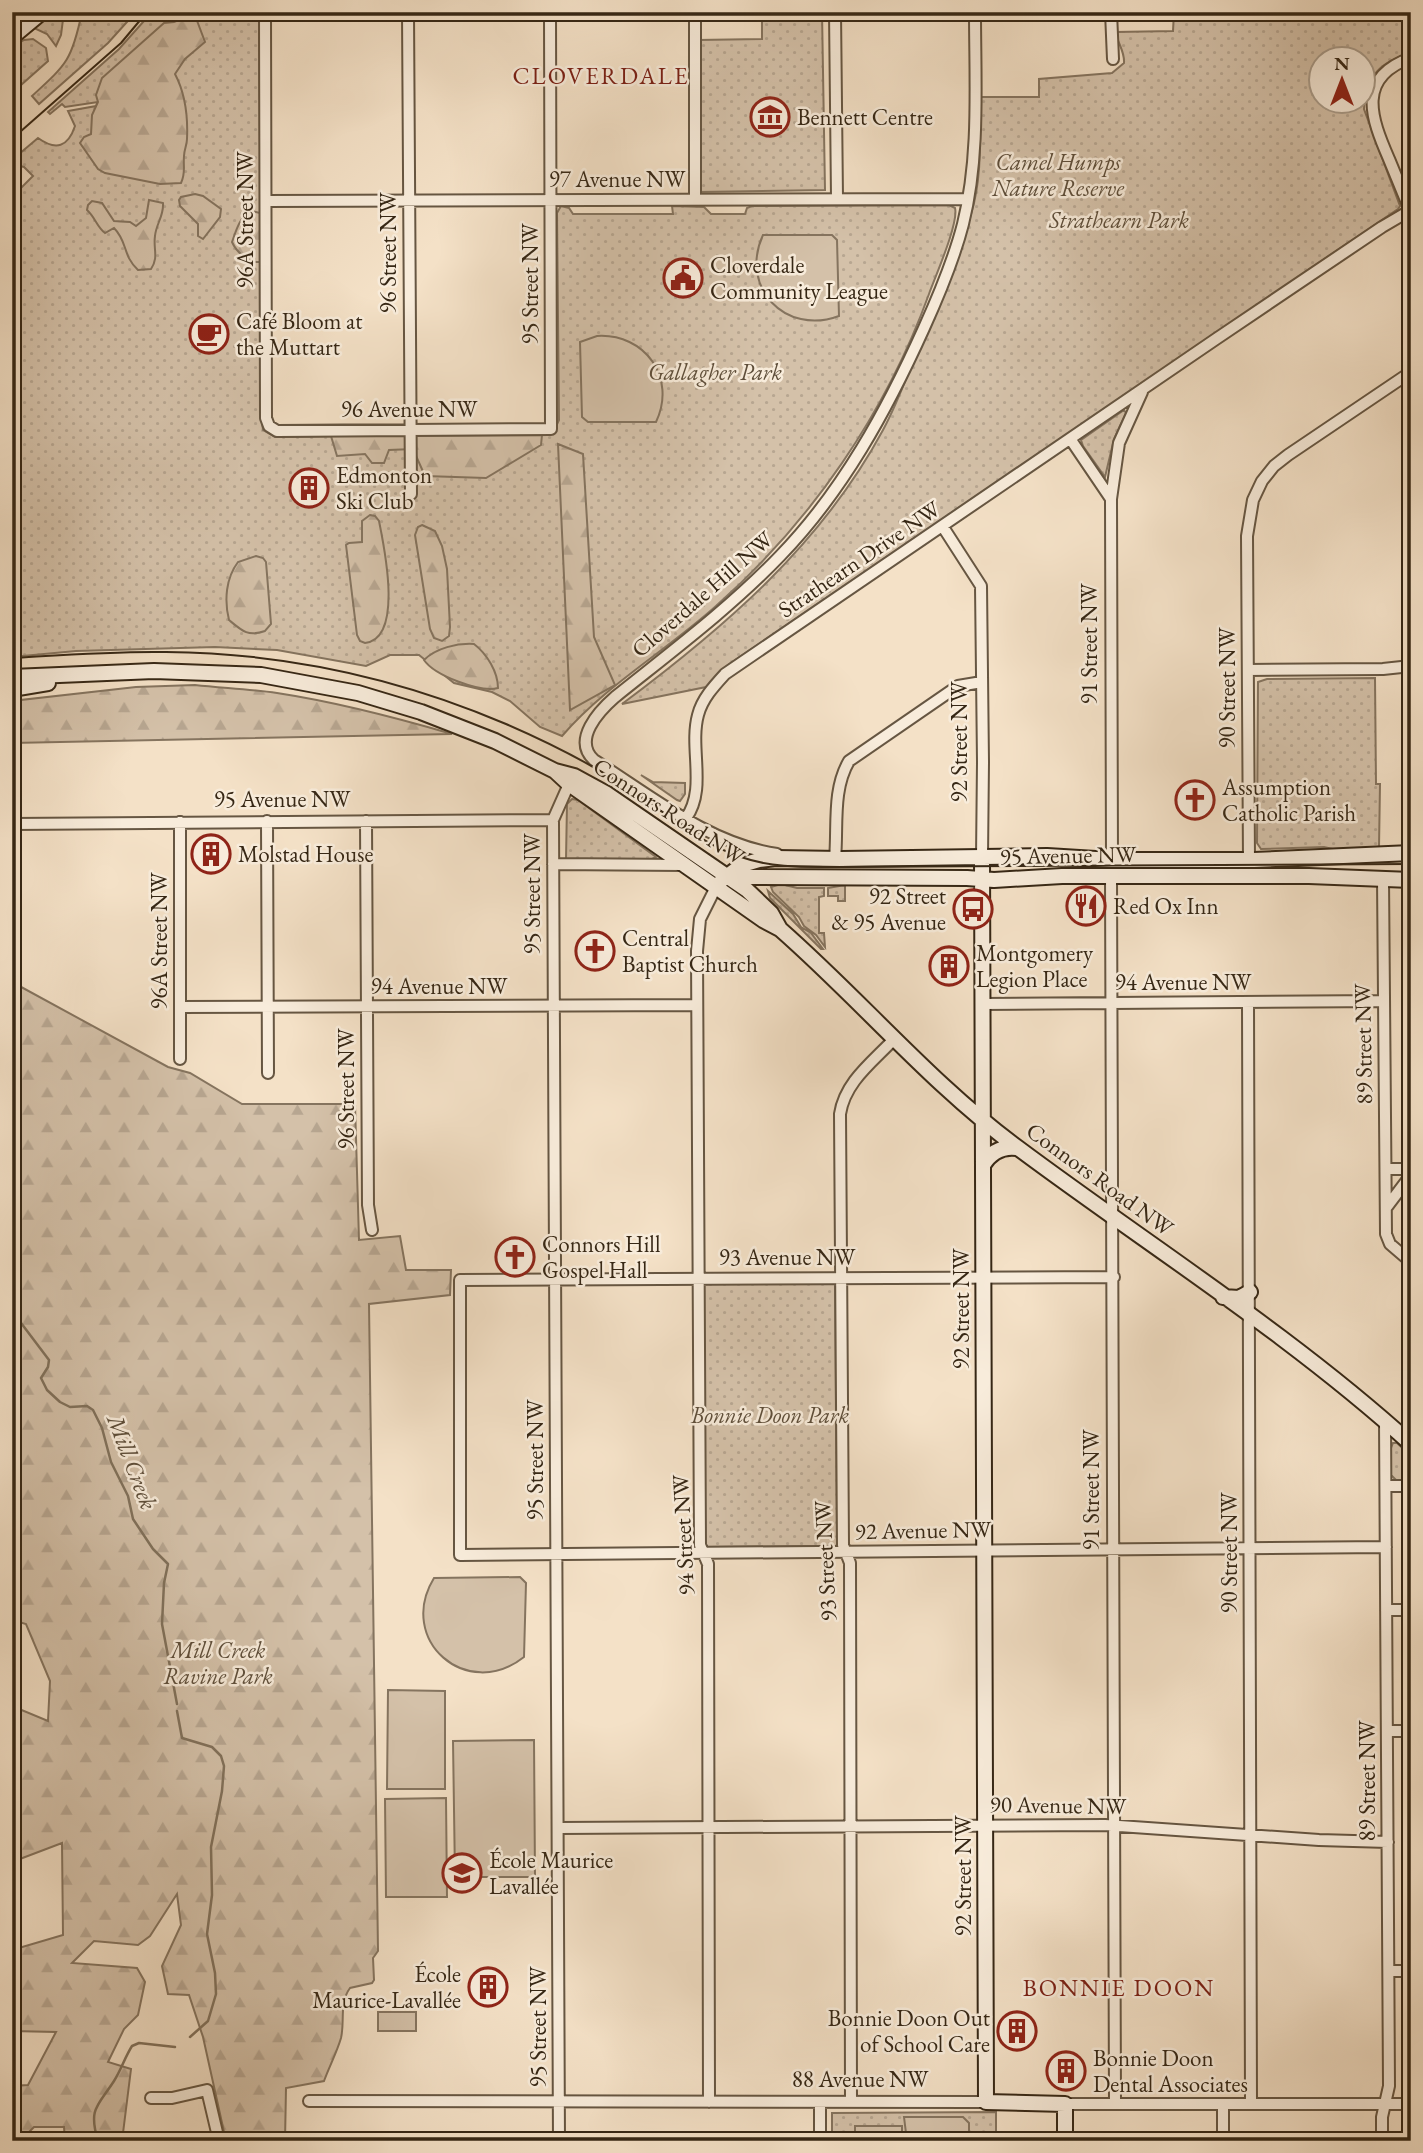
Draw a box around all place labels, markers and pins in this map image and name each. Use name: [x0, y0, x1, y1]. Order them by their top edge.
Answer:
museum icon: Bennett Centre: [749, 96, 791, 138]
place label: Bennett Centre: [797, 102, 933, 132]
place label: Cloverdale Community League: [710, 250, 888, 306]
public building icon: Cloverdale Community League: [662, 257, 704, 299]
place label: Café Bloom at the Muttart: [236, 306, 363, 362]
cafe icon: Café Bloom at the Muttart: [188, 313, 230, 355]
place label: Edmonton Ski Club: [336, 460, 432, 516]
building icon: Edmonton Ski Club: [288, 467, 330, 509]
place label: Assumption Catholic Parish: [1221, 772, 1356, 828]
church icon: Assumption Catholic Parish: [1174, 779, 1216, 821]
building icon: Molstad House: [190, 833, 232, 875]
place label: Molstad House: [238, 839, 373, 869]
place label: 92 Street & 95 Avenue: [831, 881, 947, 937]
restaurant icon: Red Ox Inn: [1065, 885, 1107, 927]
bus stop icon: 92 Street & 95 Avenue: [952, 888, 994, 930]
place label: Red Ox Inn: [1113, 891, 1219, 921]
place label: Central Baptist Church: [622, 923, 758, 979]
church icon: Central Baptist Church: [574, 930, 616, 972]
place label: Montgomery Legion Place: [976, 938, 1094, 994]
building icon: Montgomery Legion Place: [928, 945, 970, 987]
place label: Connors Hill Gospel Hall: [542, 1229, 661, 1285]
church icon: Connors Hill Gospel Hall: [494, 1236, 536, 1278]
place label: École Maurice Lavallée: [489, 1845, 613, 1901]
school or university icon: École Maurice Lavallée: [441, 1852, 483, 1894]
place label: École Maurice-Lavallée: [312, 1959, 461, 2015]
building icon: École Maurice-Lavallée: [467, 1966, 509, 2008]
place label: Bonnie Doon Out of School Care: [828, 2003, 991, 2059]
building icon: Bonnie Doon Out of School Care: [996, 2010, 1038, 2052]
place label: Bonnie Doon Dental Associates: [1093, 2043, 1248, 2099]
building icon: Bonnie Doon Dental Associates: [1045, 2050, 1087, 2092]

